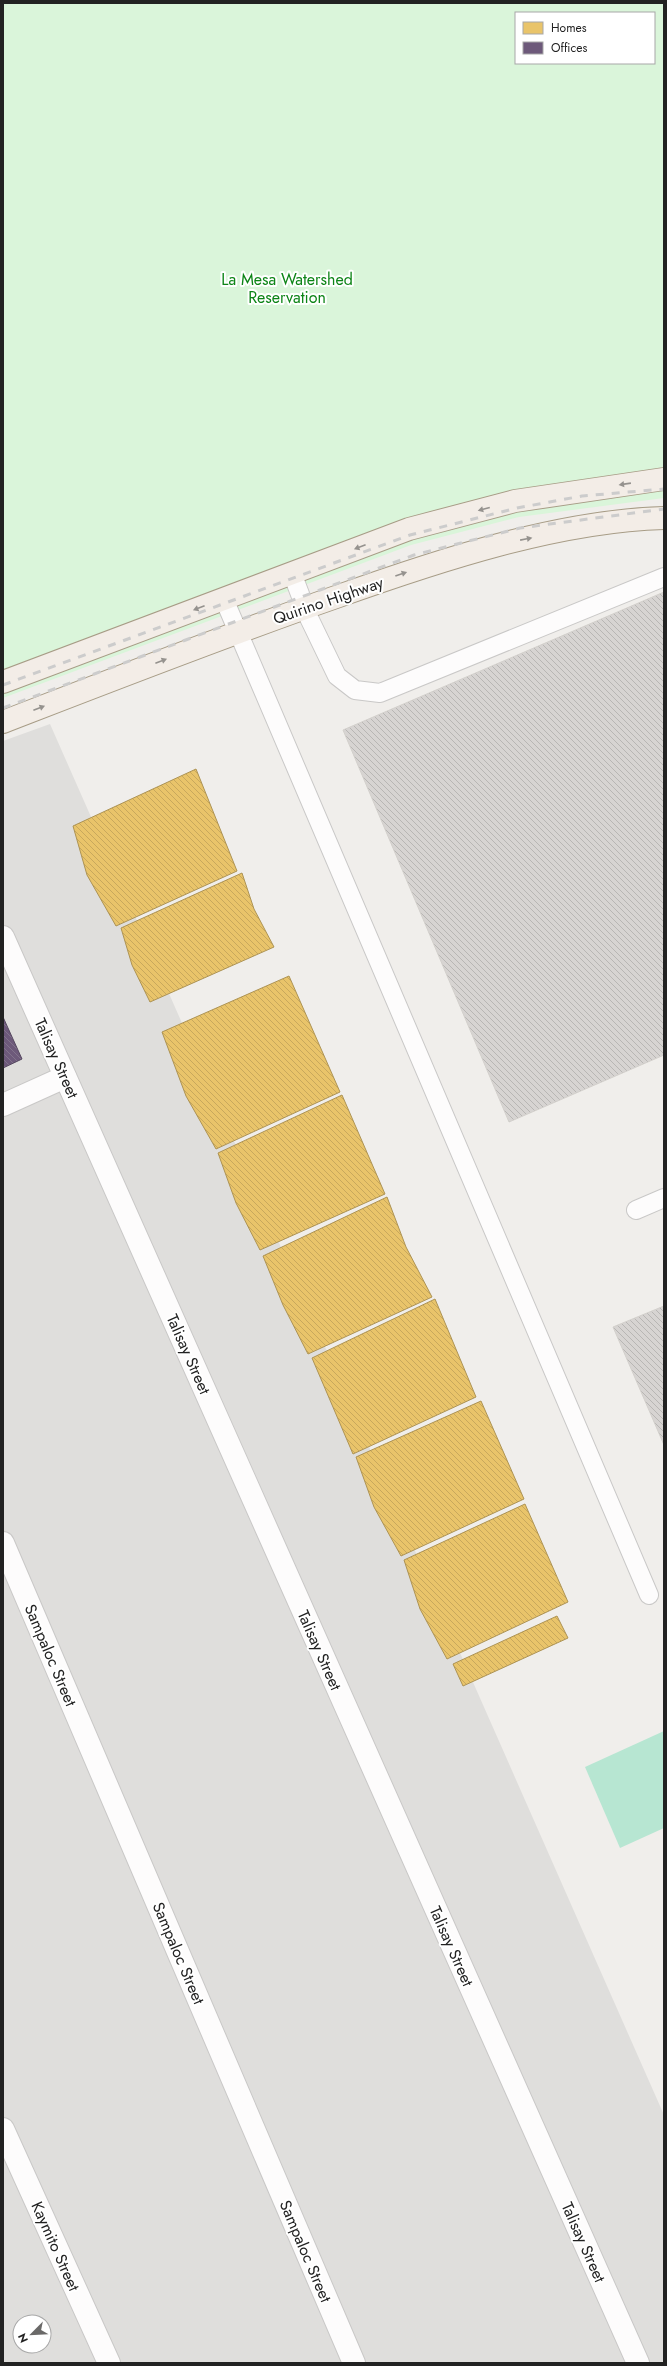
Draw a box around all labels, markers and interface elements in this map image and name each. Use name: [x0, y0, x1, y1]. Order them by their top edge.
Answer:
legend: [515, 12, 655, 64]
text: Homes: [551, 19, 587, 37]
text: Offices: [551, 39, 587, 57]
park label: La Mesa Watershed Reservation: [221, 268, 353, 309]
one-way arrow: [619, 481, 631, 487]
one-way arrow: [477, 506, 489, 512]
one-way arrow: [520, 536, 533, 542]
one-way arrow: [353, 545, 365, 551]
street label: Quirino Highway: [270, 571, 387, 630]
one-way arrow: [396, 571, 408, 577]
one-way arrow: [192, 606, 204, 612]
one-way arrow: [155, 658, 167, 664]
one-way arrow: [34, 705, 46, 711]
street label: Talisay Street: [29, 1014, 84, 1102]
street label: Talisay Street: [161, 1310, 216, 1398]
street label: Sampaloc Street: [19, 1601, 82, 1710]
street label: Talisay Street: [292, 1606, 347, 1694]
street label: Sampaloc Street: [147, 1899, 210, 2008]
street label: Talisay Street: [424, 1902, 479, 1990]
street label: Sampaloc Street: [274, 2197, 337, 2306]
street label: Kaymito Street: [26, 2198, 86, 2295]
street label: Talisay Street: [556, 2198, 611, 2286]
north arrow: [12, 2314, 52, 2354]
text: N: [14, 2331, 32, 2345]

